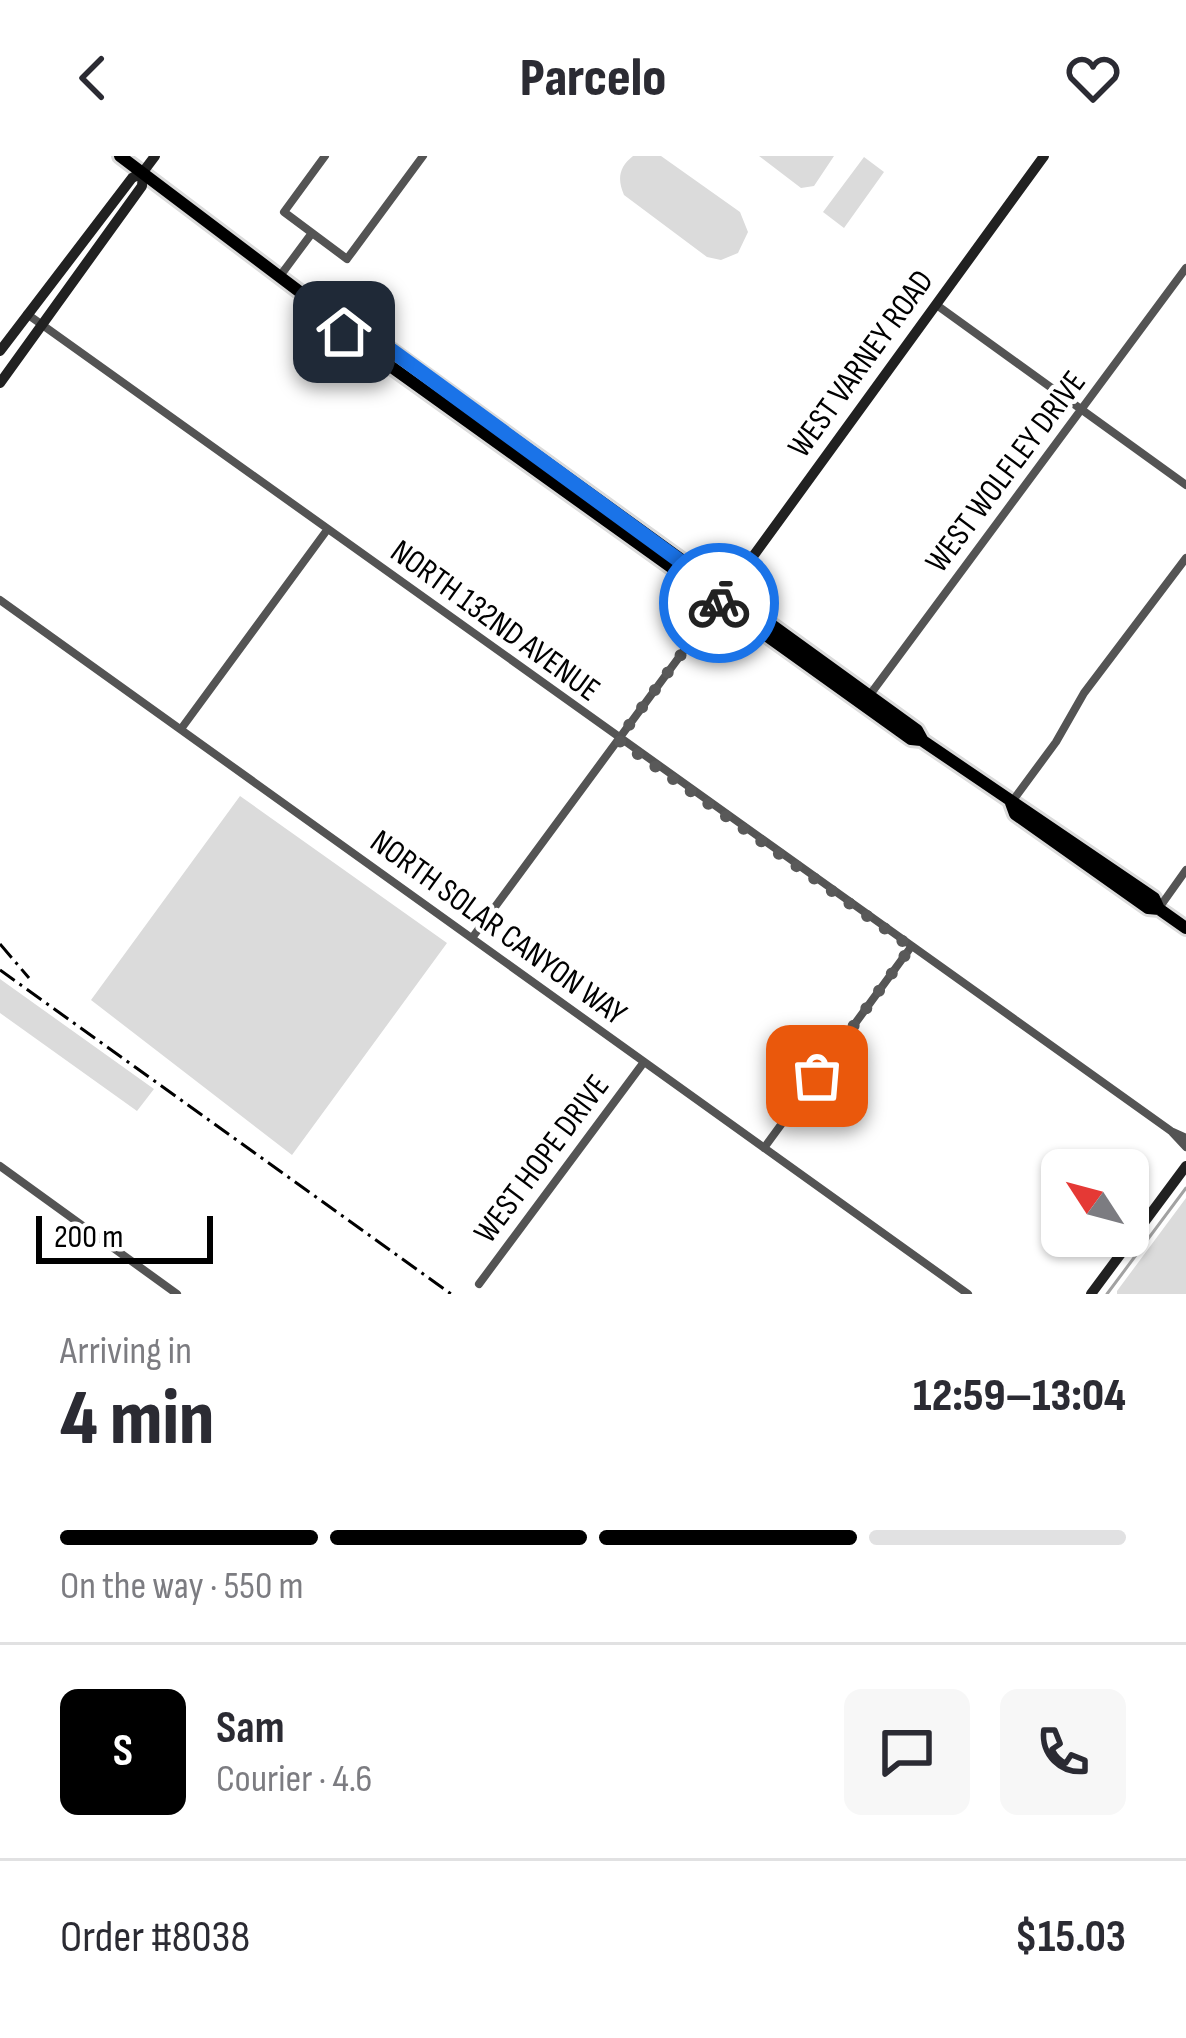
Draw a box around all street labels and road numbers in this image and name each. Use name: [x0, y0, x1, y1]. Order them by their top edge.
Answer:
street label: WEST VARNEY ROAD: [780, 263, 942, 465]
street label: WEST WOLFLEY DRIVE: [917, 363, 1095, 581]
street label: NORTH 132ND AVENUE: [383, 532, 607, 710]
street label: NORTH SOLAR CANYON WAY: [362, 822, 634, 1034]
street label: WEST HOPE DRIVE: [466, 1067, 618, 1251]

